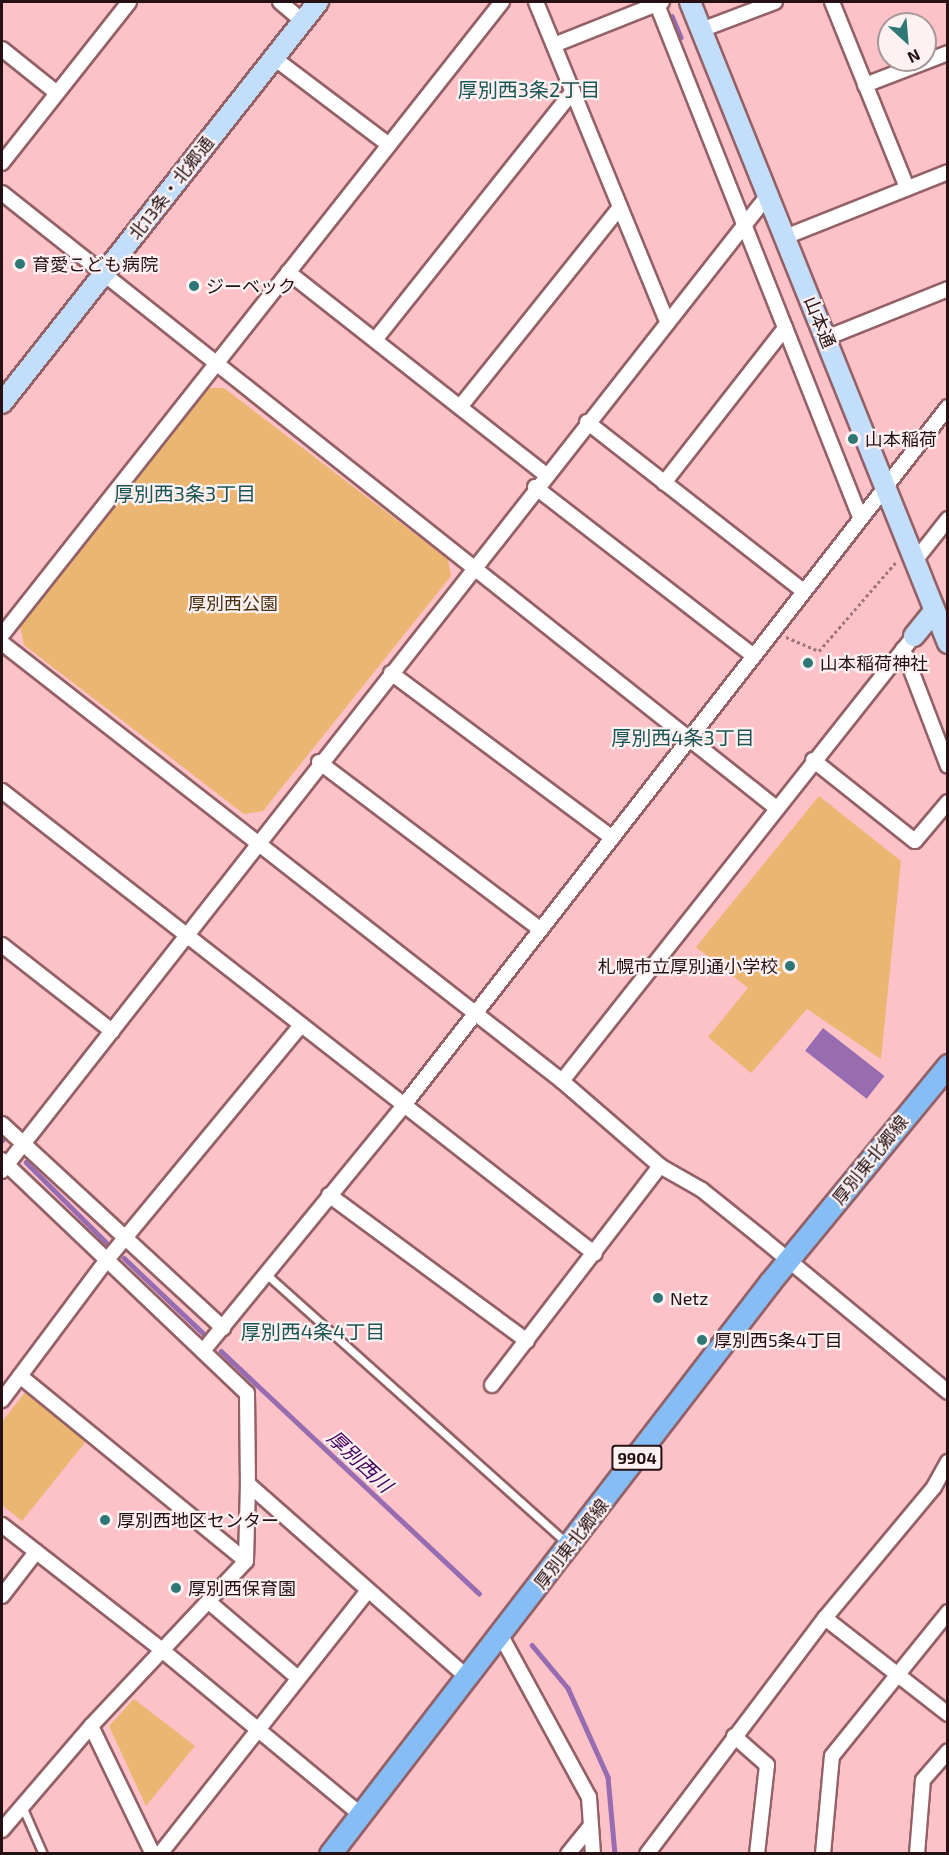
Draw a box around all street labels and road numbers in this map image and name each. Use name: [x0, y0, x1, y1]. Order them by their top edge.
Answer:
street label: 北13条・北郷通: [124, 132, 218, 244]
street label: 山本通: [800, 293, 840, 351]
street label: 厚別東北郷線: [828, 1111, 912, 1209]
road number: 9904: [610, 1445, 664, 1471]
street label: 厚別東北郷線: [529, 1495, 613, 1593]

